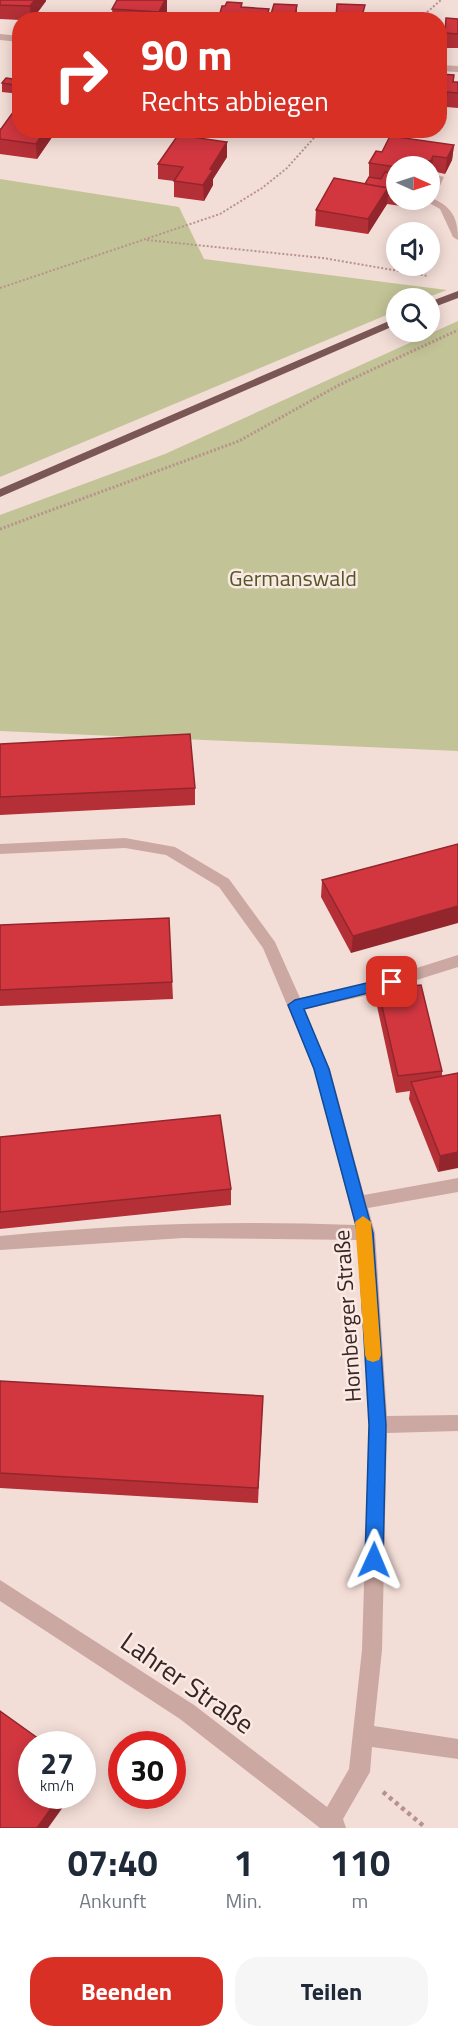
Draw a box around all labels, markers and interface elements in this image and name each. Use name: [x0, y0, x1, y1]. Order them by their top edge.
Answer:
text: 90 m: [141, 22, 233, 86]
icon: right: [42, 36, 120, 114]
text: Rechts abbiegen: [141, 80, 329, 121]
north arrow: [386, 156, 440, 210]
map controls: [386, 156, 440, 342]
button: sound: [386, 222, 440, 276]
button: search: [386, 288, 440, 342]
park label: Germanswald: [229, 561, 357, 595]
pin: [366, 956, 417, 1007]
icon: arrive: [375, 965, 408, 998]
street label: Hornberger Straße: [324, 1229, 370, 1403]
position arrow: [342, 1528, 406, 1592]
street label: Lahrer Straße: [113, 1621, 263, 1743]
speed limit sign: 30: [108, 1731, 186, 1809]
text: 27: [40, 1740, 74, 1786]
text: km/h: [40, 1774, 74, 1797]
text: 07:40: [68, 1835, 158, 1890]
text: 1: [234, 1835, 254, 1890]
text: 110: [330, 1835, 390, 1890]
text: Ankunft: [79, 1885, 146, 1916]
text: Min.: [226, 1885, 262, 1916]
text: m: [352, 1885, 368, 1916]
button: Beenden: [30, 1957, 223, 2026]
button: Teilen: [235, 1957, 428, 2026]

